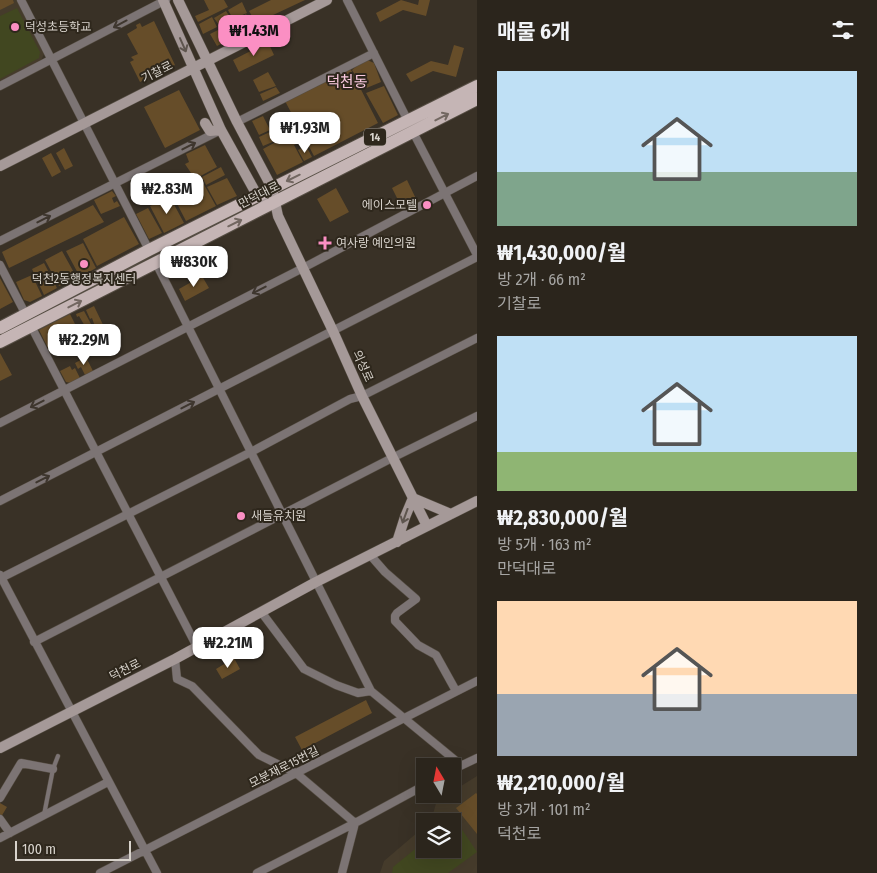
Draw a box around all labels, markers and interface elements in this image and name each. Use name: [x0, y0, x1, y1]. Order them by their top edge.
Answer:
pin: ₩1.43M: [213, 15, 295, 57]
icon: filters: [829, 16, 857, 44]
one-way arrow: [113, 19, 128, 29]
text: 매물 6개: [497, 19, 570, 45]
place label: 덕성초등학교: [25, 20, 91, 34]
marker: 덕성초등학교: [9, 21, 21, 33]
text: ₩1.43M: [229, 21, 279, 40]
one-way arrow: [178, 37, 188, 52]
street label: 기찰로: [139, 58, 175, 86]
district label: 덕천동: [326, 73, 368, 91]
icon: home: [632, 104, 722, 194]
pin: ₩1.93M: [264, 112, 346, 154]
one-way arrow: [434, 112, 449, 121]
text: ₩1.93M: [280, 118, 330, 137]
road number: 14: [364, 128, 386, 146]
one-way arrow: [181, 141, 196, 150]
pin: ₩2.83M: [126, 172, 208, 215]
one-way arrow: [285, 173, 300, 183]
text: ₩2.83M: [142, 179, 192, 198]
street label: 만덕대로: [236, 179, 282, 211]
place label: 에이스모텔: [362, 198, 417, 212]
marker: 에이스모텔: [421, 199, 433, 211]
one-way arrow: [36, 214, 51, 224]
one-way arrow: [227, 218, 242, 227]
marker: 여사랑 예인의원: [318, 236, 332, 250]
place label: 여사랑 예인의원: [336, 236, 416, 250]
text: ₩1,430,000/월: [497, 240, 626, 266]
pin: ₩830K: [159, 246, 229, 288]
text: ₩830K: [171, 252, 217, 271]
marker: 덕천2동행정복지센터: [78, 258, 90, 270]
text: 방 2개 · 66 m²: [497, 270, 586, 289]
place label: 덕천2동행정복지센터: [32, 272, 136, 286]
one-way arrow: [252, 285, 267, 295]
text: 기찰로: [497, 294, 541, 313]
one-way arrow: [67, 299, 82, 309]
pin: ₩2.29M: [43, 324, 125, 366]
text: ₩2.29M: [59, 330, 109, 349]
street label: 의성로: [350, 348, 376, 384]
icon: home: [632, 369, 722, 459]
one-way arrow: [30, 400, 45, 409]
one-way arrow: [180, 400, 195, 409]
one-way arrow: [36, 474, 51, 484]
text: ₩2,830,000/월: [497, 505, 628, 531]
one-way arrow: [400, 508, 409, 524]
place label: 새들유치원: [251, 509, 306, 523]
marker: 새들유치원: [235, 510, 247, 522]
text: 방 5개 · 163 m²: [497, 535, 592, 554]
text: 만덕대로: [497, 559, 556, 578]
pin: ₩2.21M: [187, 626, 269, 669]
text: ₩2.21M: [204, 633, 252, 652]
icon: home: [632, 634, 722, 724]
street label: 덕천로: [107, 656, 143, 684]
street label: 모분재로15번길: [247, 743, 321, 791]
north arrow: [416, 758, 461, 802]
map controls: [416, 758, 461, 858]
text: ₩2,210,000/월: [497, 770, 625, 796]
text: 방 3개 · 101 m²: [497, 800, 591, 819]
button: layers: [416, 813, 461, 858]
text: 덕천로: [497, 824, 541, 843]
scale bar: [15, 838, 131, 861]
text: 100 m: [22, 841, 56, 858]

